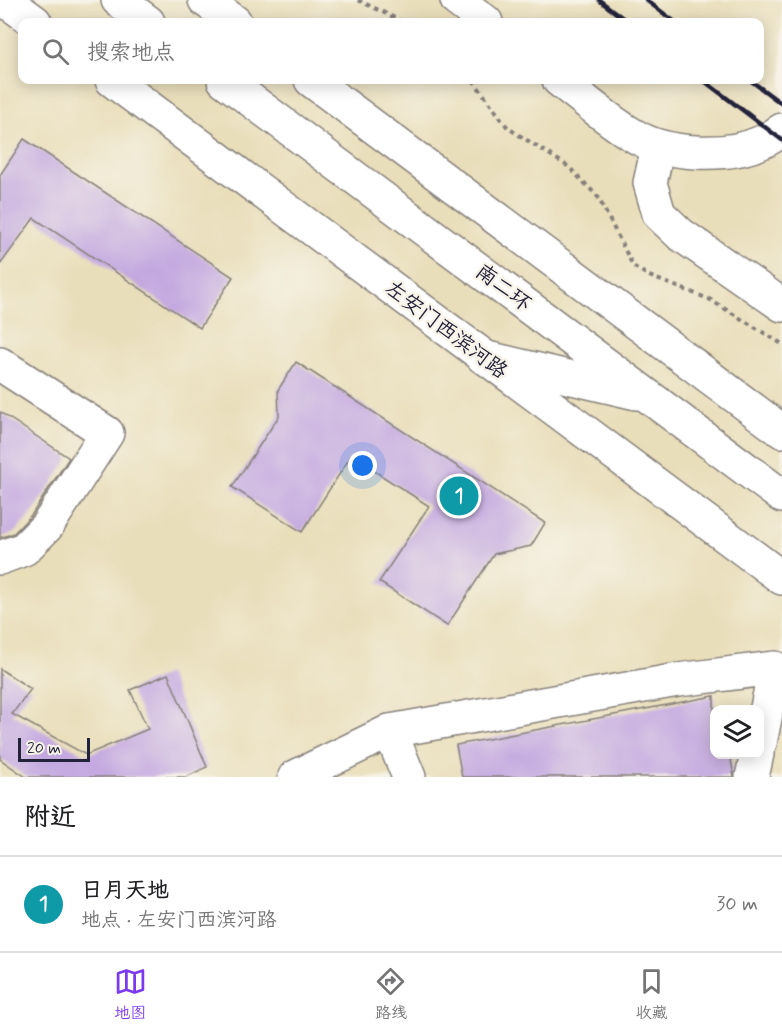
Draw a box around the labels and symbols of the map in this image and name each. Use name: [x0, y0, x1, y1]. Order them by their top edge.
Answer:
street label: 南二环: [469, 258, 537, 318]
street label: 左安门西滨河路: [379, 275, 513, 385]
your location: [348, 451, 377, 480]
pin: 1: [440, 474, 478, 518]
scale bar: [18, 735, 90, 762]

